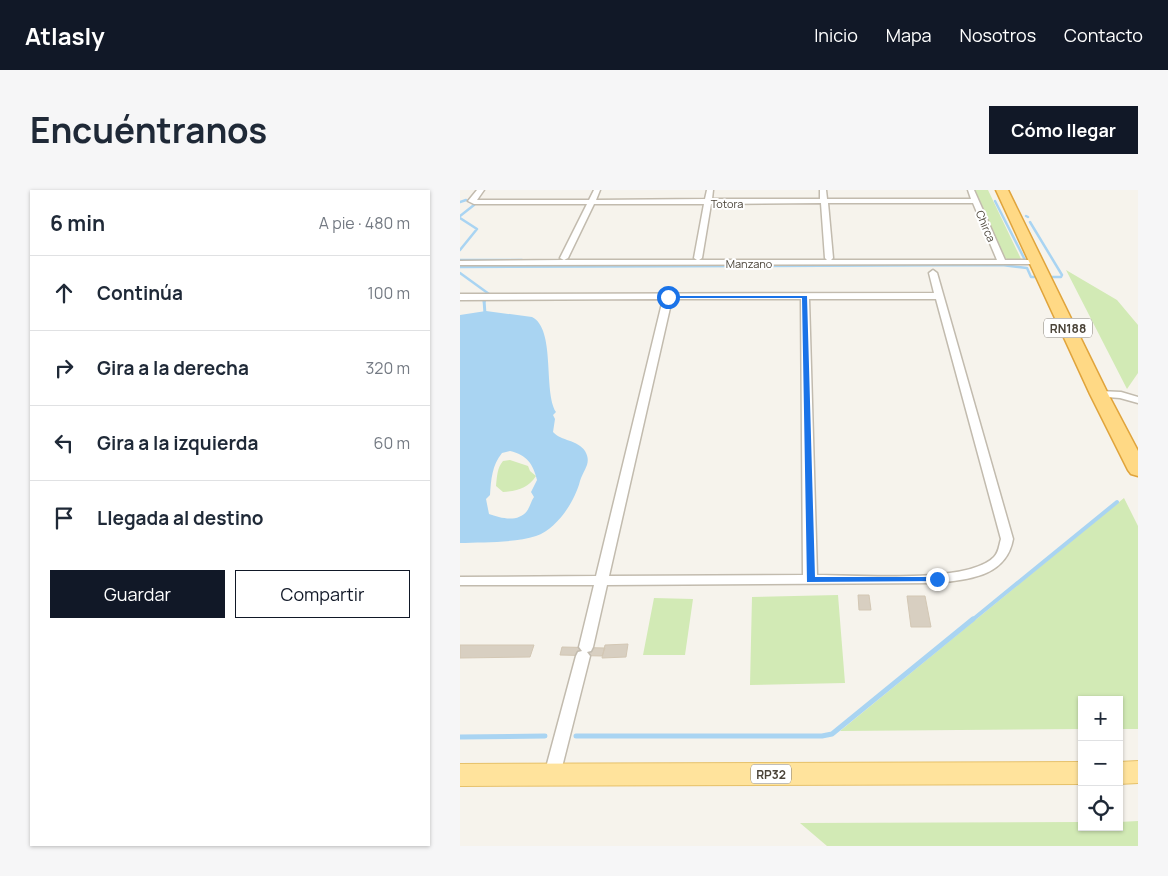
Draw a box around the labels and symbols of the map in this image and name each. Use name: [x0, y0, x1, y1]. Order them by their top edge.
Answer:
street label: Totora: [711, 196, 743, 211]
street label: Chirca: [973, 208, 999, 244]
street label: Manzano: [726, 256, 773, 271]
route start: [657, 286, 680, 309]
road number: RN188: [1044, 318, 1092, 338]
route end: [926, 568, 949, 591]
road number: RP32: [751, 764, 791, 784]

